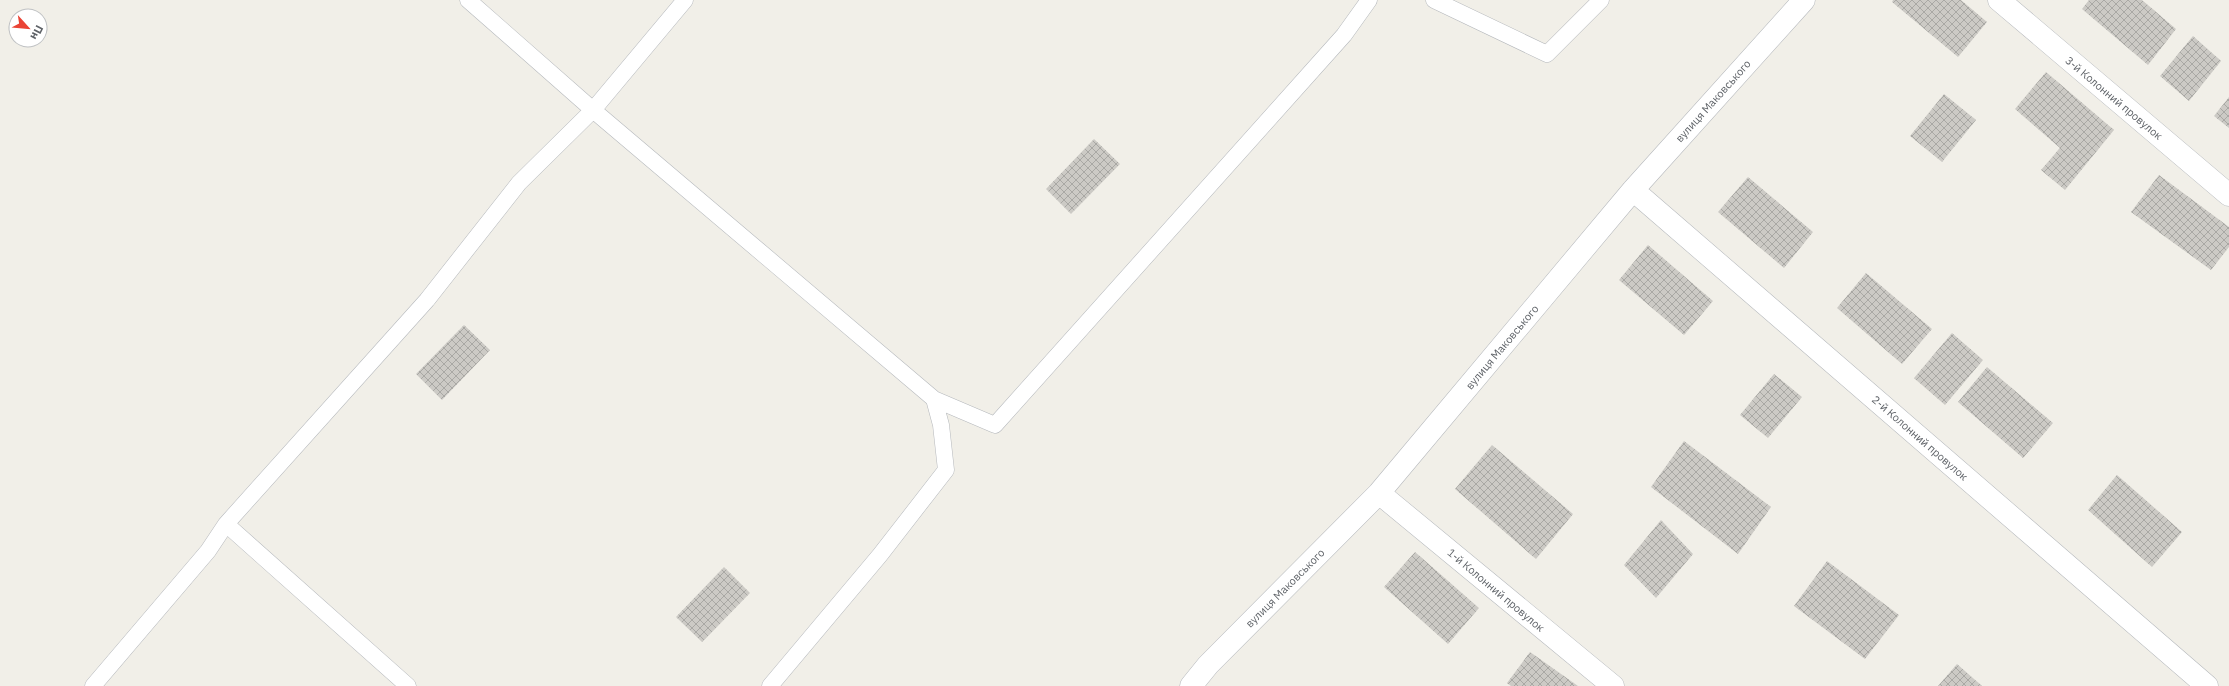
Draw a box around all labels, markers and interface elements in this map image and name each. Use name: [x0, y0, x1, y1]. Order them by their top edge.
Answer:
north arrow: [8, 8, 48, 48]
text: Пн: [27, 23, 46, 42]
street label: 3-й Колонний провулок: [2063, 53, 2165, 143]
street label: вулиця Маковського: [1672, 57, 1754, 145]
street label: вулиця Маковського: [1463, 302, 1541, 392]
street label: 2-й Колонний провулок: [1869, 392, 1971, 484]
street label: 1-й Колонний провулок: [1445, 545, 1547, 635]
street label: вулиця Маковського: [1243, 546, 1327, 630]

